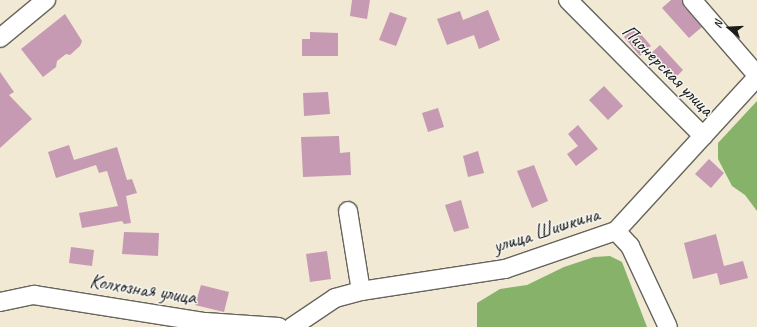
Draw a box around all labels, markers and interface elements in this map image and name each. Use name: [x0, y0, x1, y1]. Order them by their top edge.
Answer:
north arrow: [709, 8, 749, 48]
street label: Пионерская улица: [616, 18, 720, 122]
text: N: [710, 19, 725, 30]
street label: улица Шишкина: [489, 201, 603, 259]
street label: Колхозная улица: [87, 269, 199, 309]

